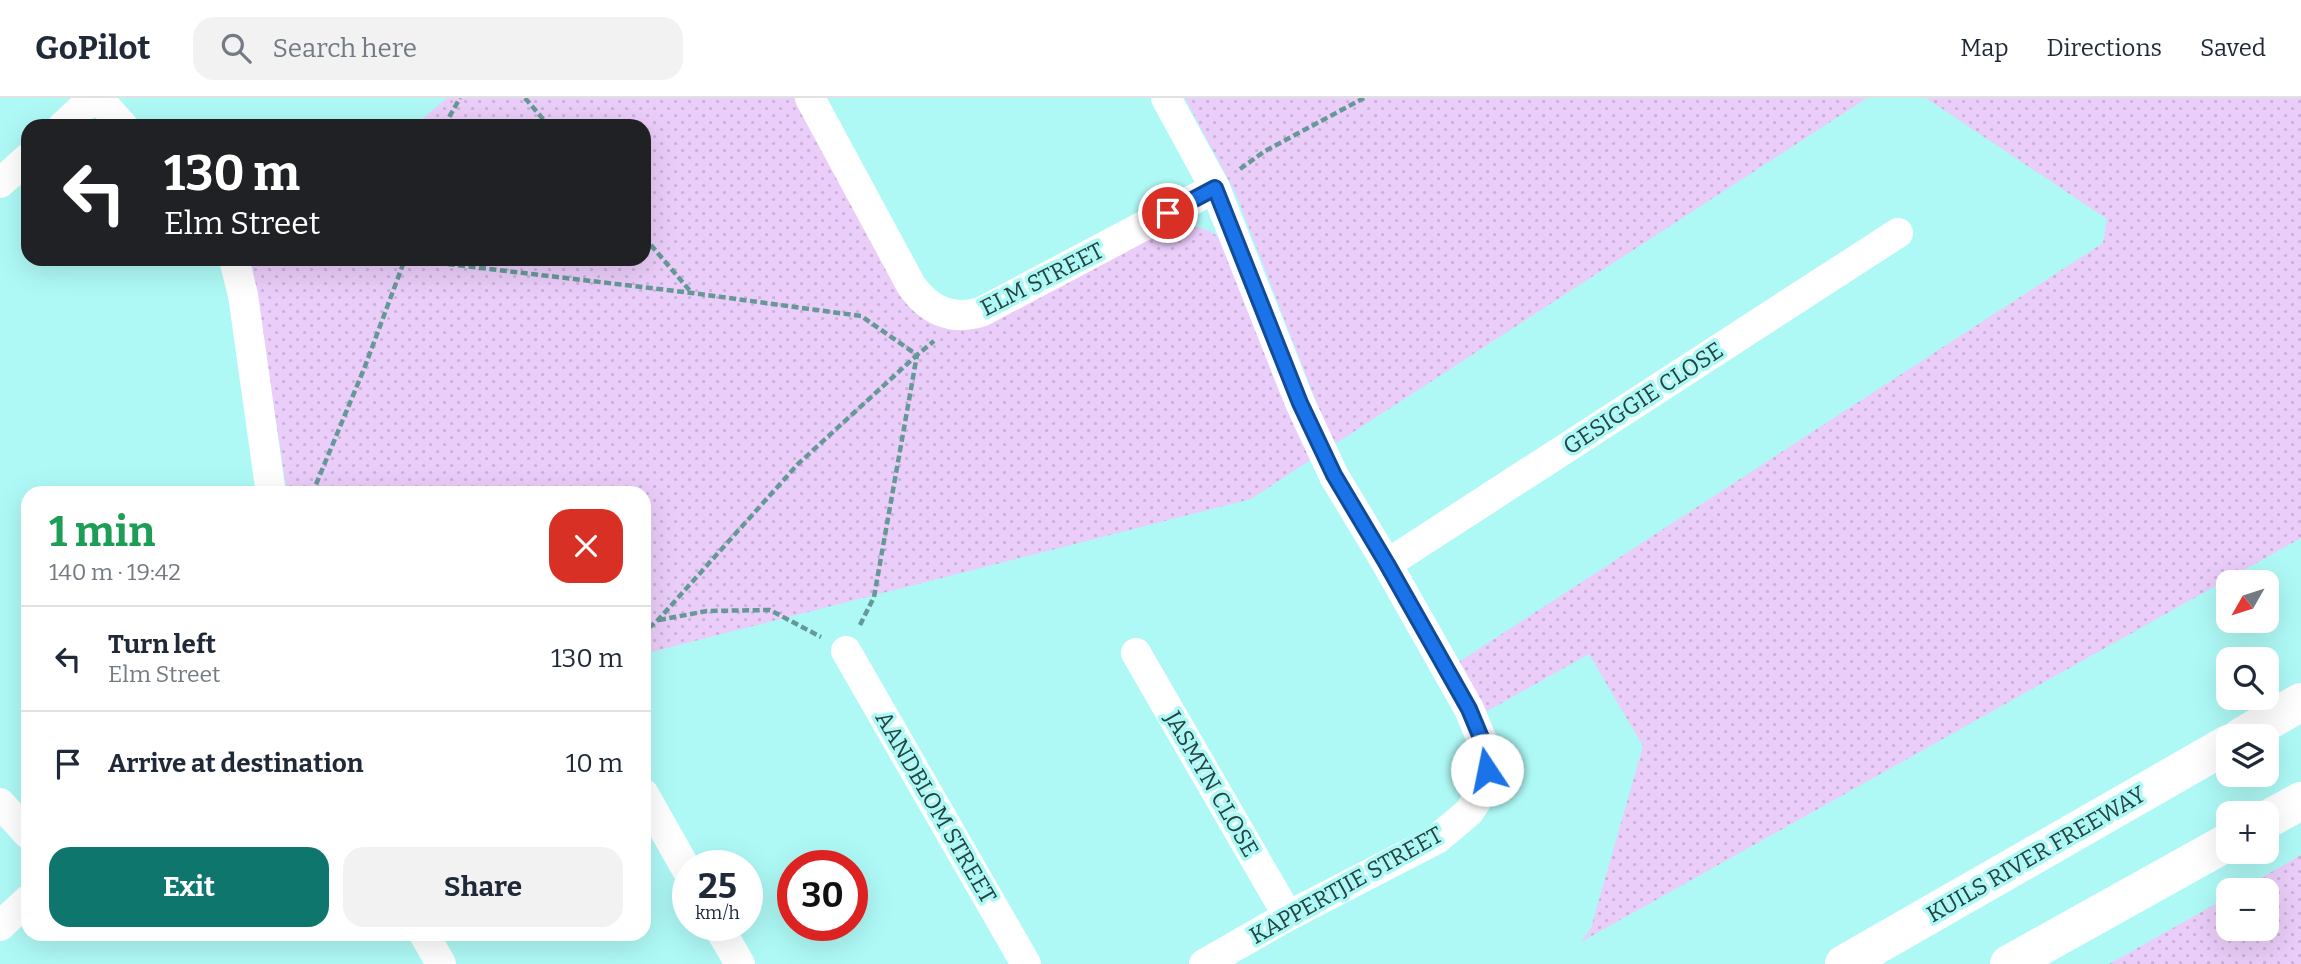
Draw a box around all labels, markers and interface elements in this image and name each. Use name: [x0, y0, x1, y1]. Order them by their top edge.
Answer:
search box: [193, 17, 683, 80]
text: GoPilot: [35, 28, 151, 68]
icon: search: [217, 29, 255, 67]
text: Search here: [273, 33, 417, 64]
text: Map: [1960, 34, 2009, 62]
text: Directions: [2047, 34, 2162, 62]
text: Saved: [2200, 34, 2266, 62]
text: 130 m: [164, 144, 300, 203]
icon: left: [49, 147, 140, 238]
pin: [1138, 183, 1198, 243]
icon: arrive: [1149, 194, 1187, 232]
text: Elm Street: [164, 204, 320, 242]
street label: ELM STREET: [976, 236, 1108, 322]
street label: GESIGGIE CLOSE: [1558, 336, 1728, 460]
text: 1 min: [49, 507, 155, 557]
button: close: [549, 509, 623, 583]
text: 140 m · 19:42: [49, 558, 181, 586]
north arrow: [2216, 570, 2278, 634]
map controls: [2216, 570, 2279, 941]
text: Turn left: [108, 629, 216, 660]
icon: left: [49, 640, 87, 678]
text: 130 m: [551, 643, 623, 674]
button: search: [2216, 647, 2279, 710]
text: Elm Street: [108, 660, 220, 688]
street label: JASMYN CLOSE: [1158, 705, 1265, 862]
street label: AANDBLOM STREET: [870, 706, 1002, 908]
button: layers: [2216, 724, 2279, 787]
position arrow: [1450, 733, 1524, 807]
icon: arrive: [49, 745, 87, 783]
text: Arrive at destination: [108, 748, 363, 779]
text: 10 m: [566, 748, 623, 779]
street label: KUILS RIVER FREEWAY: [1921, 780, 2151, 928]
button: +: [2216, 801, 2279, 864]
street label: KAPPERTJIE STREET: [1245, 820, 1447, 950]
button: Exit: [49, 847, 329, 927]
button: Share: [343, 847, 623, 927]
speed limit sign: 30: [777, 850, 868, 941]
text: 25: [698, 865, 737, 907]
button: −: [2216, 878, 2279, 941]
text: km/h: [695, 902, 740, 924]

